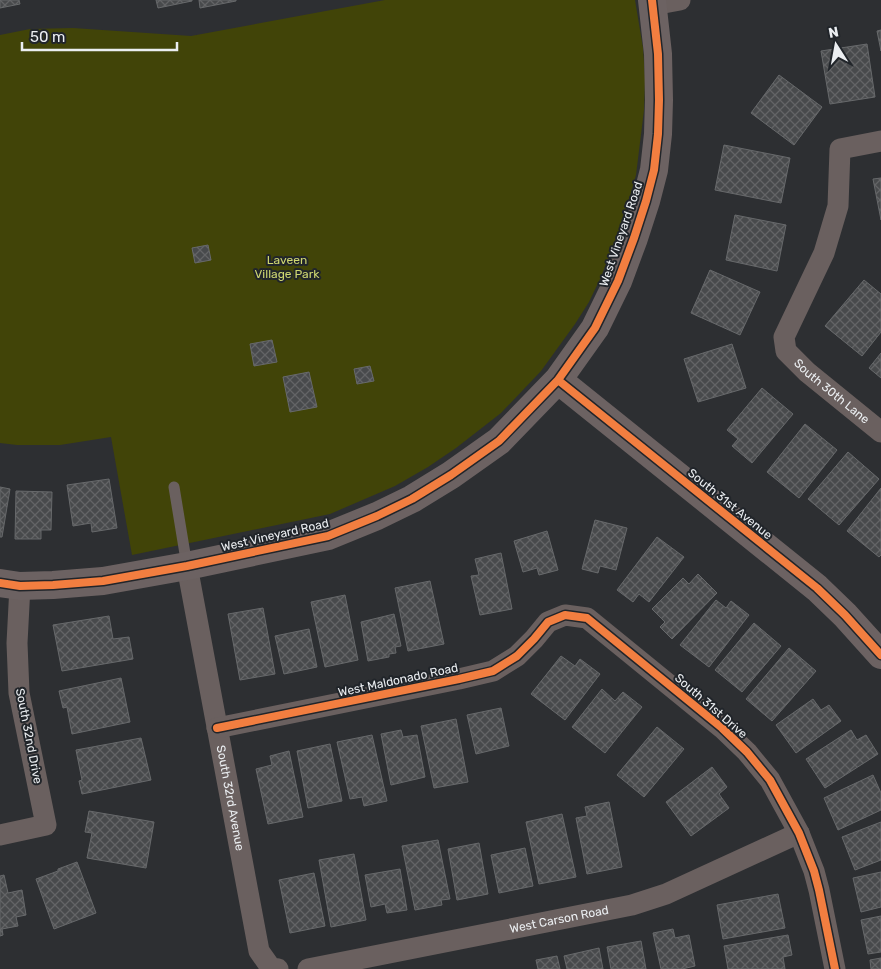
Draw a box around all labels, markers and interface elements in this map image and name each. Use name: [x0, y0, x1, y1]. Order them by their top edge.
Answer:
scale bar: [22, 20, 178, 52]
north arrow: [811, 20, 861, 70]
text: N: [827, 23, 840, 42]
text: 50 m: [30, 28, 65, 46]
street label: West Vineyard Road: [596, 180, 646, 288]
park label: Laveen Village Park: [255, 253, 320, 281]
street label: South 30th Lane: [791, 356, 872, 427]
street label: South 31st Avenue: [685, 466, 775, 542]
street label: West Vineyard Road: [220, 516, 330, 554]
street label: West Maldonado Road: [337, 660, 459, 700]
street label: South 31st Drive: [672, 671, 750, 741]
street label: South 32nd Drive: [13, 687, 45, 785]
street label: South 32rd Avenue: [214, 744, 247, 852]
street label: West Carson Road: [508, 903, 610, 936]

